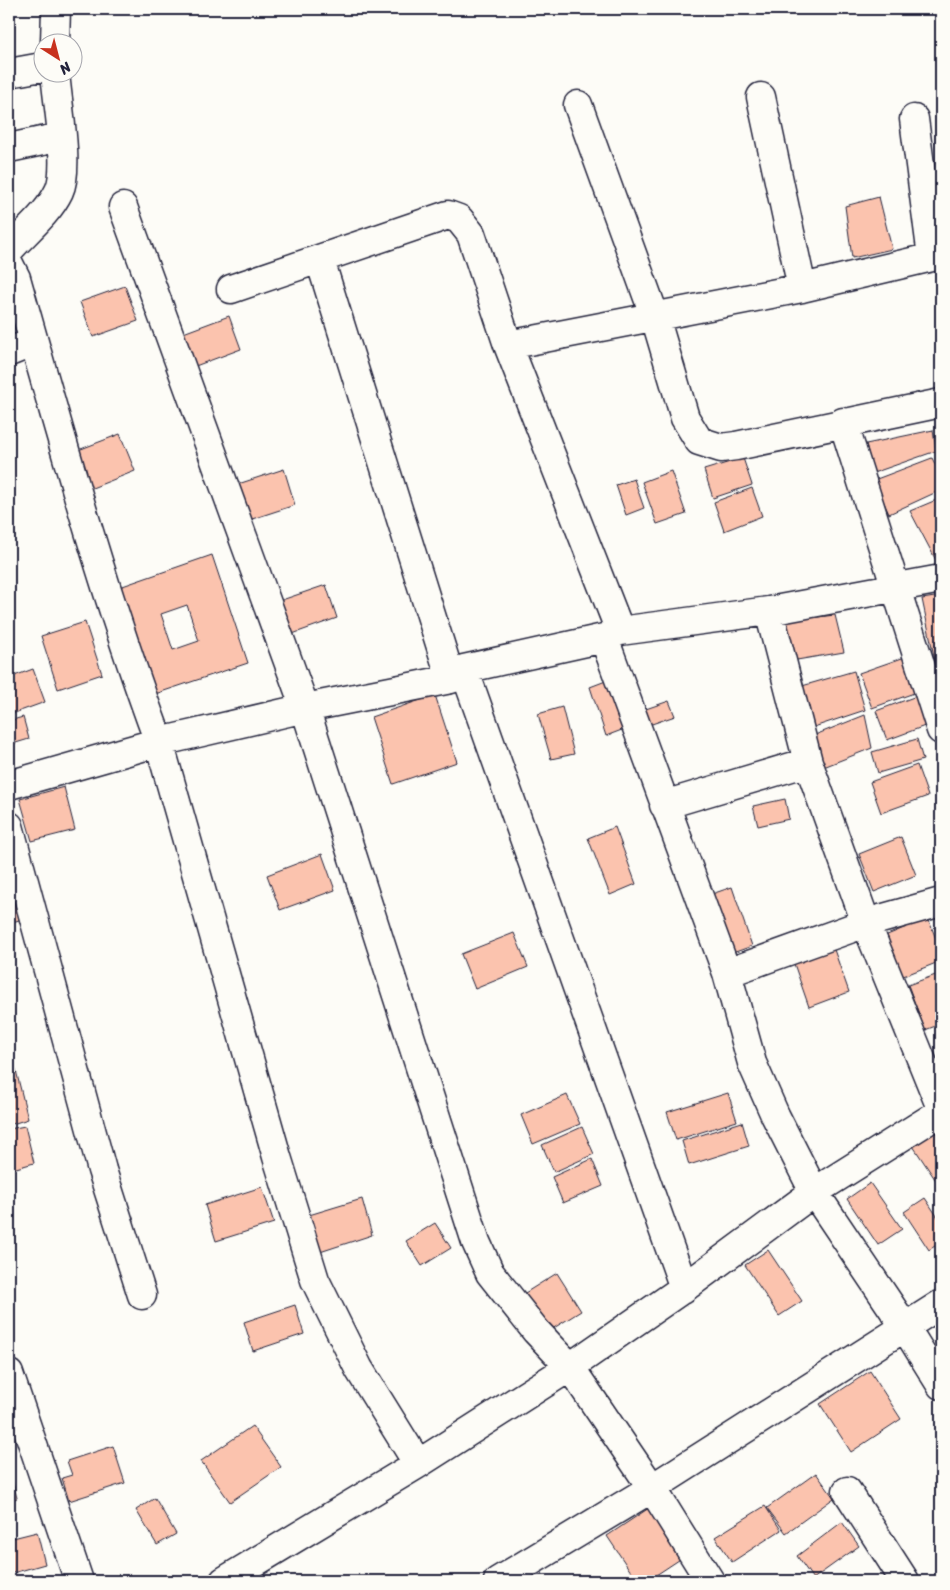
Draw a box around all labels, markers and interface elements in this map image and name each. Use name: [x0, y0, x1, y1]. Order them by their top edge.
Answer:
north arrow: [32, 32, 82, 82]
text: N: [54, 55, 77, 81]

